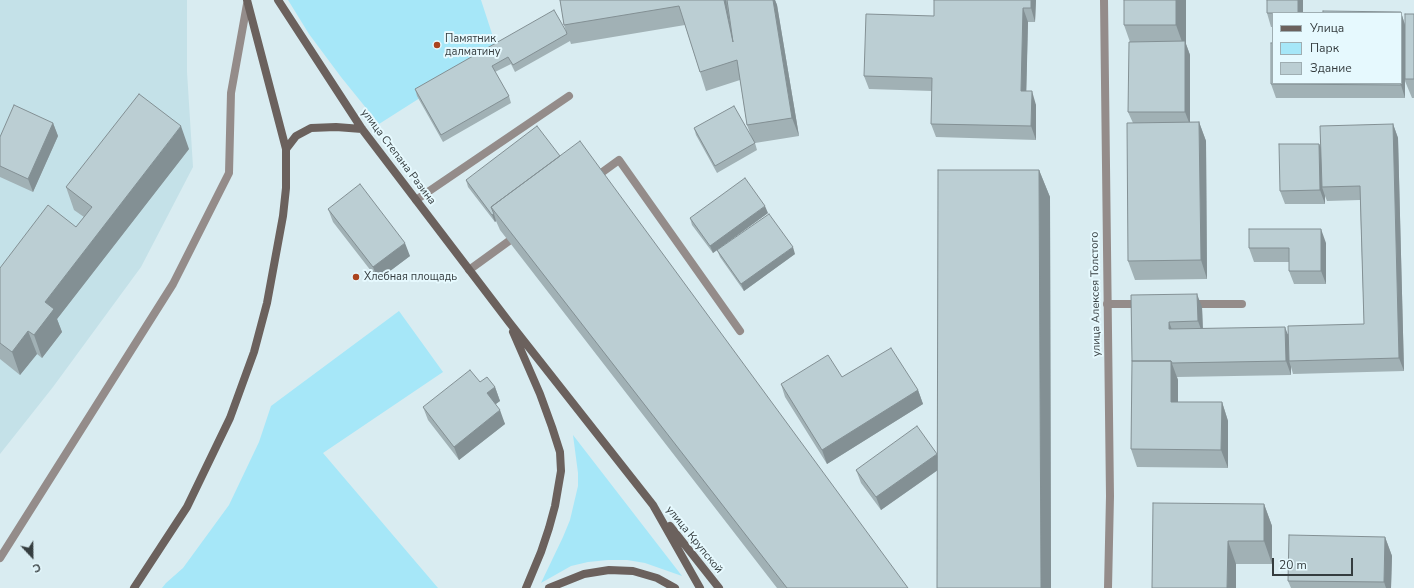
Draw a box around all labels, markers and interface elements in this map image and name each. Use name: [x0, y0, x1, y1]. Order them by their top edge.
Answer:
legend: [1272, 12, 1402, 84]
text: Улица: [1310, 20, 1344, 36]
place label: Памятник далматину: [445, 32, 500, 58]
marker: Памятник далматину: [432, 40, 442, 50]
text: Парк: [1310, 40, 1339, 56]
text: Здание: [1310, 60, 1352, 76]
street label: улица Степана Разина: [358, 107, 438, 207]
street label: улица Алексея Толстого: [1088, 231, 1104, 357]
place label: Хлебная площадь: [364, 270, 457, 284]
marker: Хлебная площадь: [351, 272, 361, 282]
street label: улица Крупской: [663, 504, 725, 576]
north arrow: [12, 536, 52, 576]
scale bar: [1274, 550, 1355, 576]
text: 20 m: [1279, 557, 1307, 573]
text: С: [30, 559, 43, 576]

